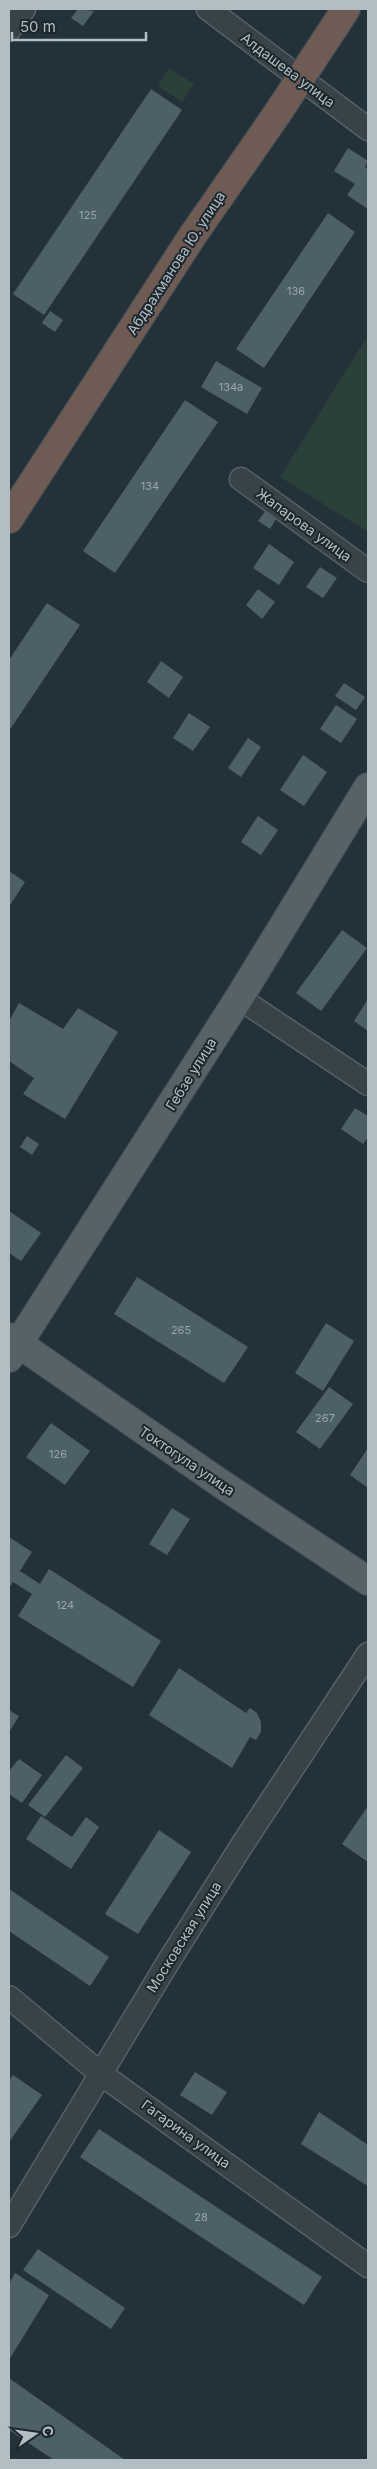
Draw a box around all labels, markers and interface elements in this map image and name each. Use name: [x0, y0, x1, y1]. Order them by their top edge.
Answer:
scale bar: [12, 10, 146, 42]
text: 50 m: [20, 17, 56, 36]
street label: Алдашева улица: [238, 29, 339, 111]
street label: Абдрахманова Ю. улица: [123, 188, 228, 338]
house number: 125: [79, 208, 97, 222]
house number: 136: [287, 284, 305, 298]
house number: 134а: [219, 380, 243, 394]
house number: 134: [141, 479, 159, 493]
street label: Жапарова улица: [254, 484, 355, 565]
street label: Гебзе улица: [162, 1034, 220, 1113]
house number: 265: [171, 1323, 191, 1337]
house number: 267: [315, 1411, 335, 1425]
street label: Токтогула улица: [136, 1422, 238, 1499]
house number: 126: [49, 1447, 67, 1461]
house number: 124: [56, 1598, 74, 1612]
street label: Московская улица: [143, 1878, 225, 1995]
street label: Гагарина улица: [139, 2096, 234, 2172]
house number: 28: [194, 2210, 208, 2224]
north arrow: [10, 2409, 60, 2459]
text: С: [39, 2424, 58, 2438]

